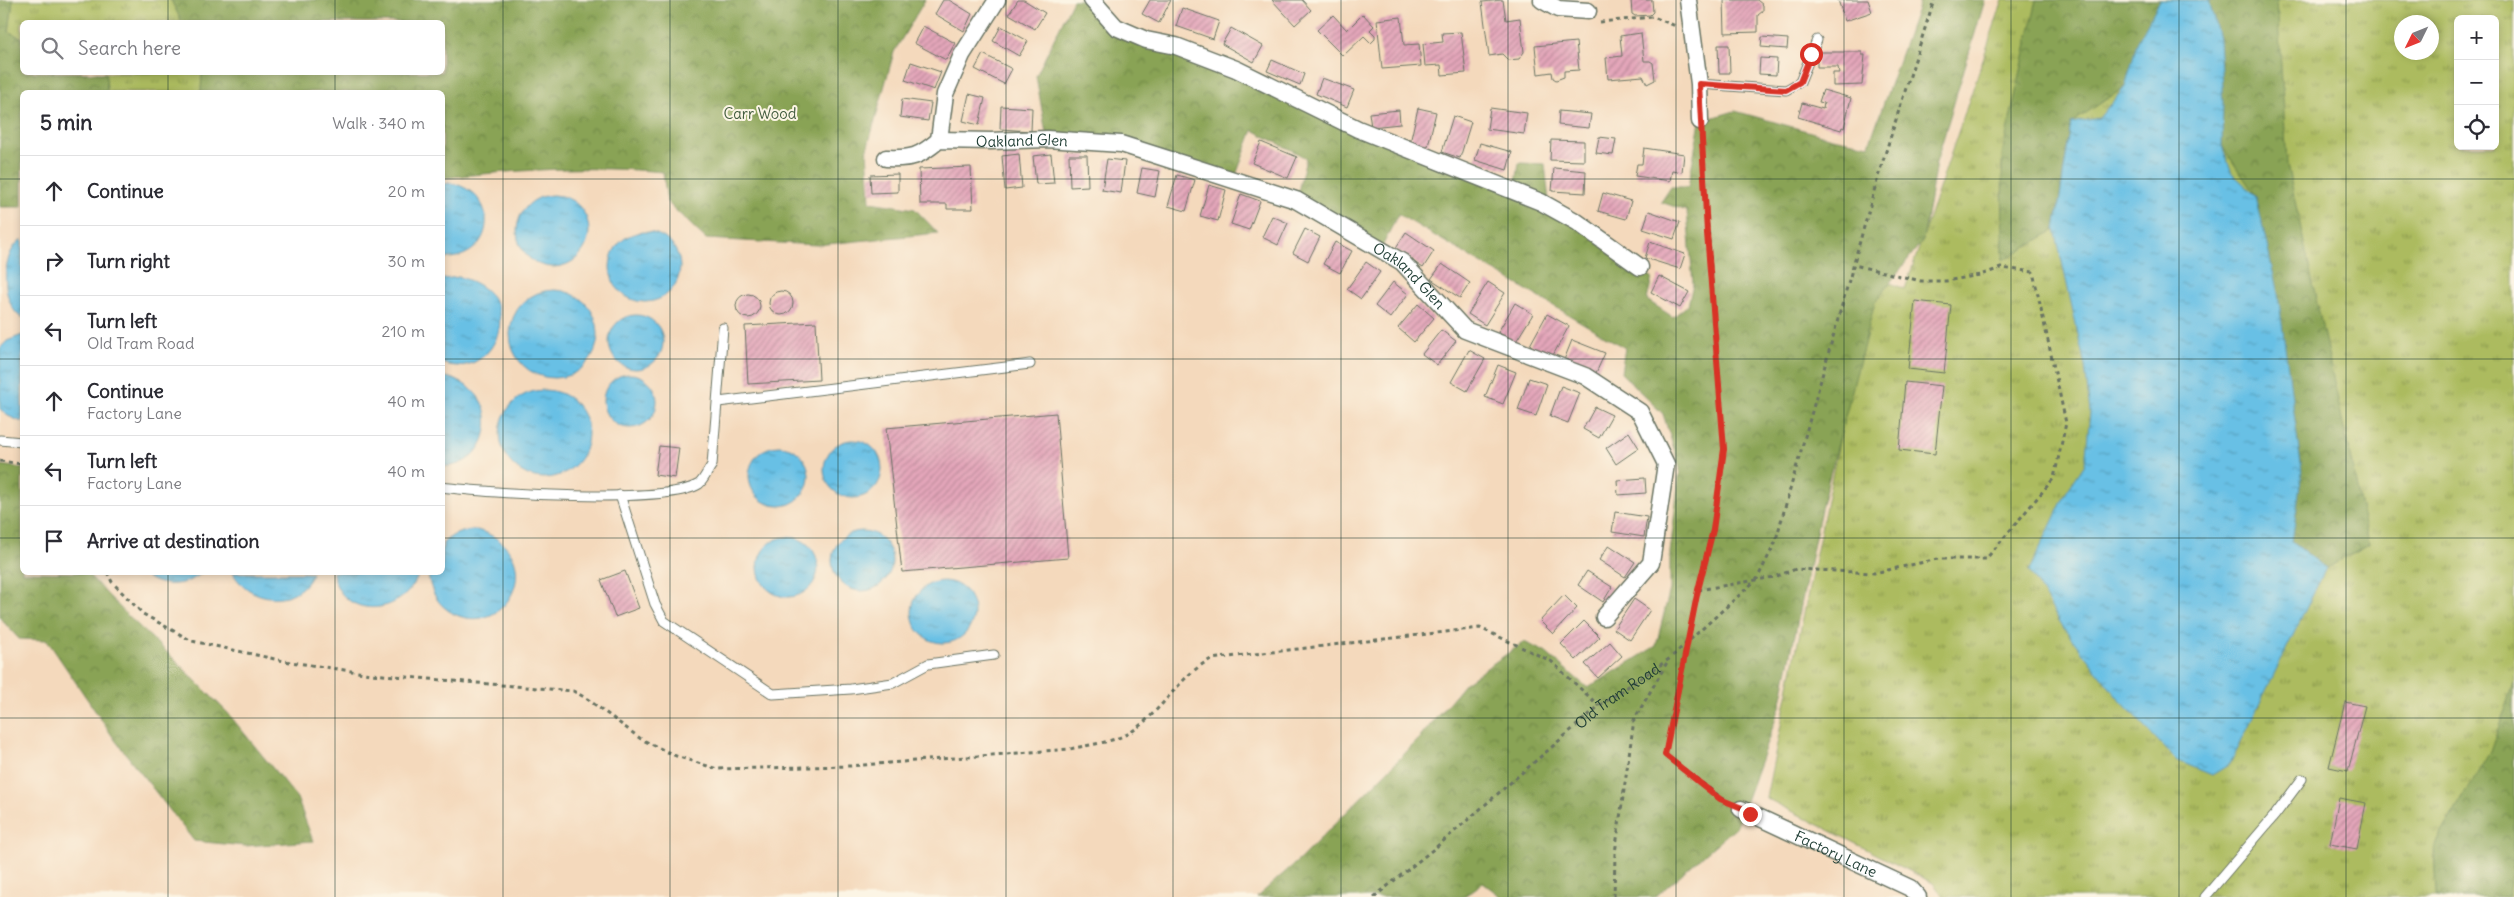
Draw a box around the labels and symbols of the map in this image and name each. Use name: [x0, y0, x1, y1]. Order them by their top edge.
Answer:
north arrow: [2394, 15, 2439, 60]
route start: [1800, 43, 1823, 66]
park label: Carr Wood: [724, 104, 797, 123]
street label: Oakland Glen: [976, 129, 1069, 151]
street label: Oakland Glen: [1370, 238, 1450, 313]
street label: Old Tram Road: [1570, 658, 1664, 733]
route end: [1739, 803, 1762, 826]
street label: Factory Lane: [1792, 826, 1880, 881]

